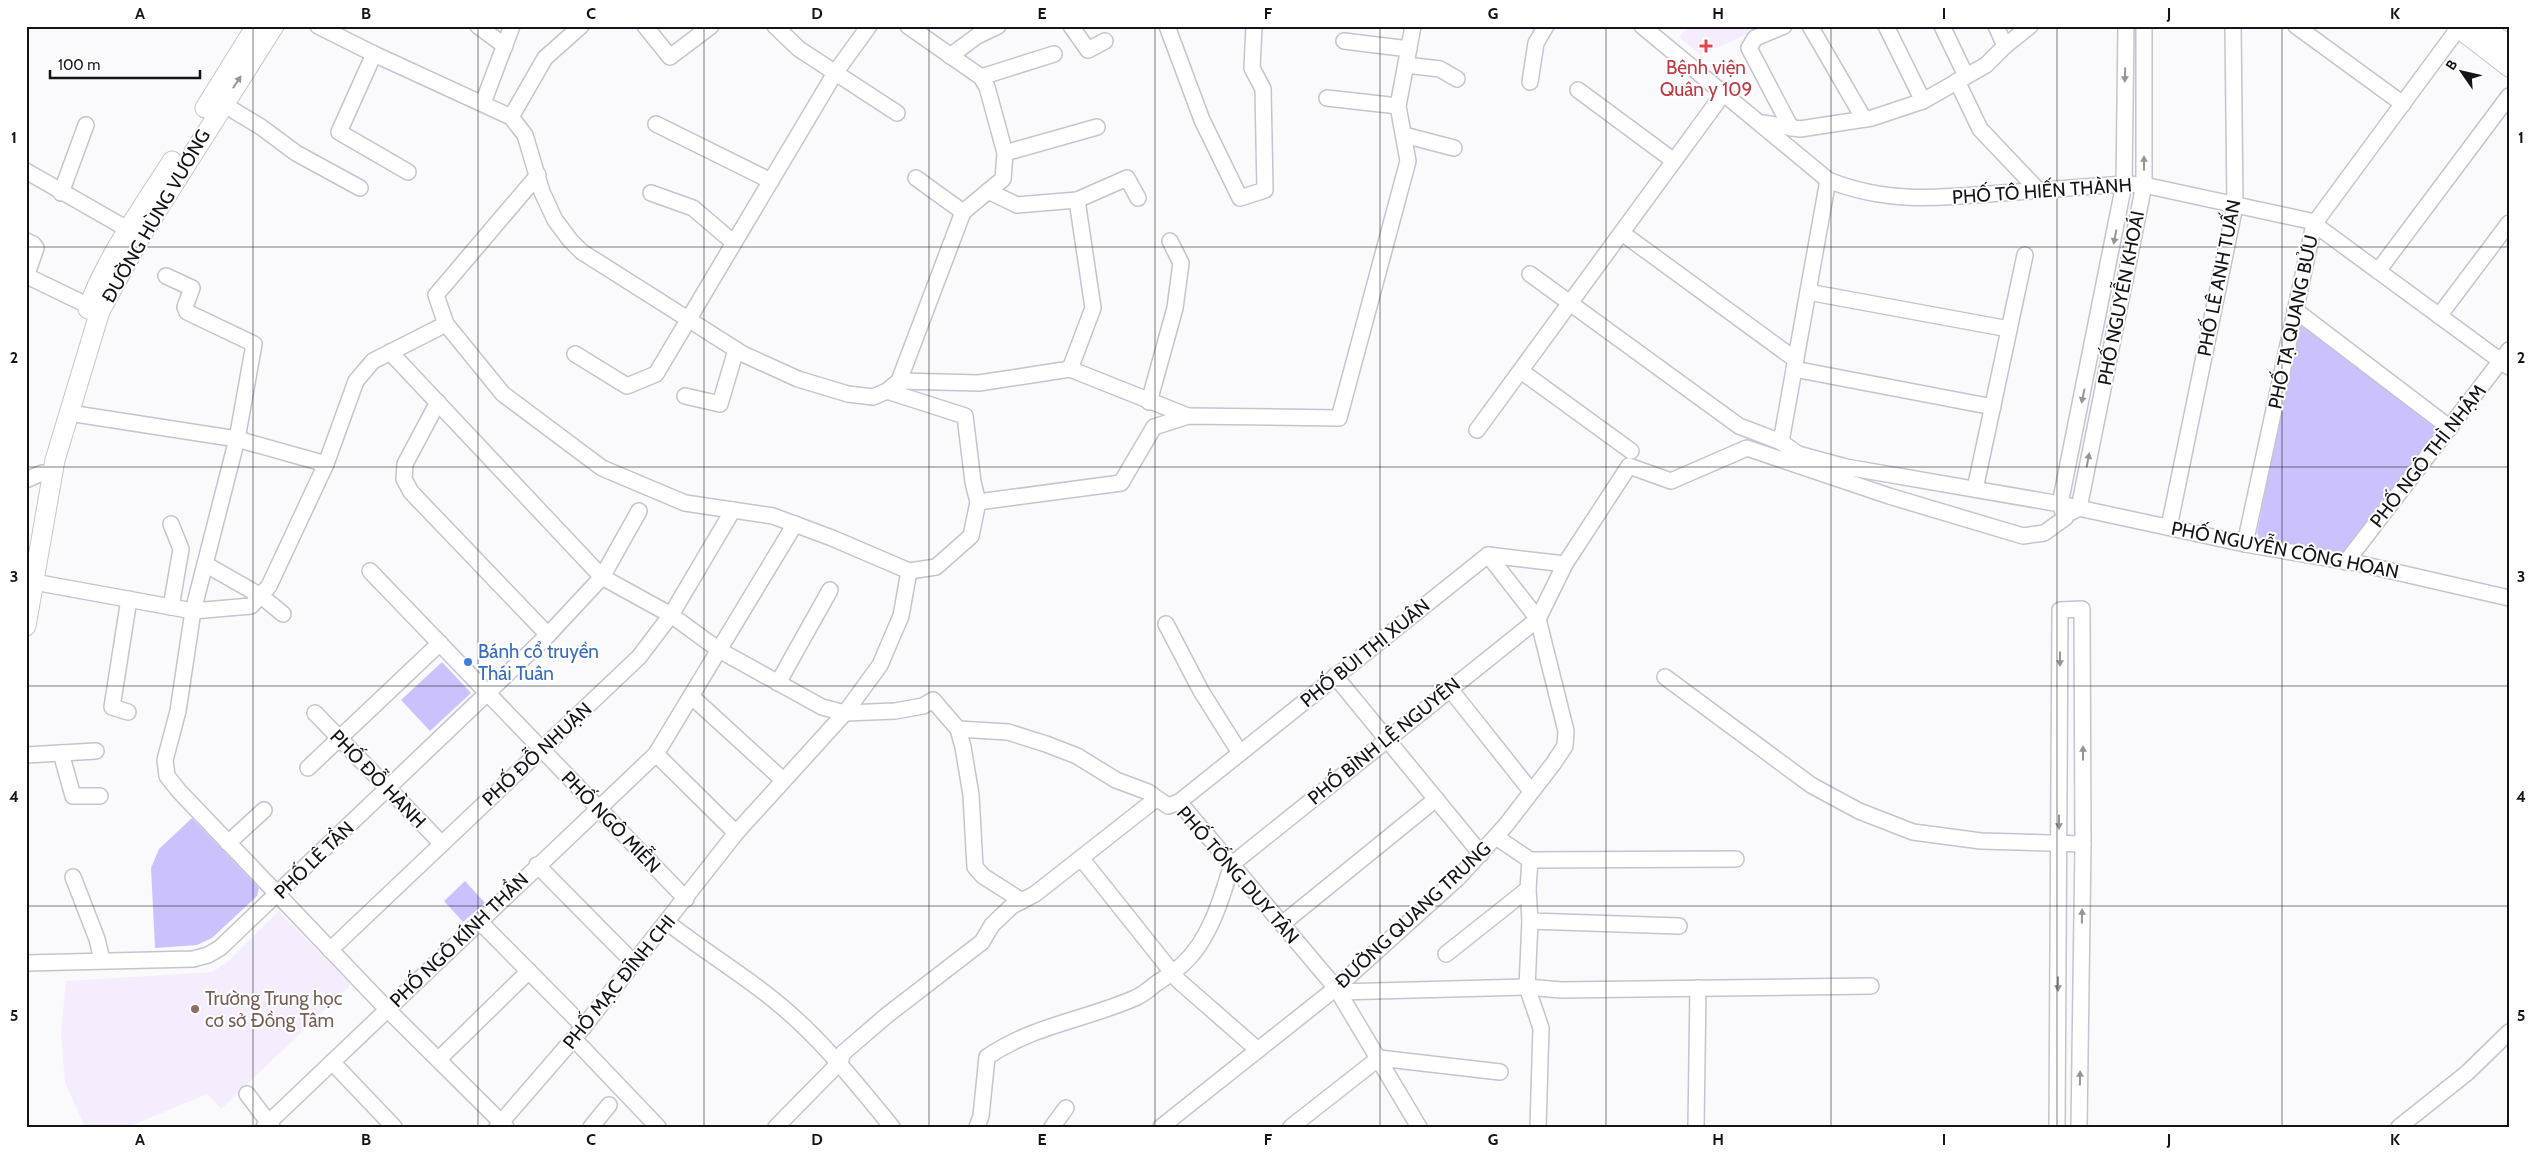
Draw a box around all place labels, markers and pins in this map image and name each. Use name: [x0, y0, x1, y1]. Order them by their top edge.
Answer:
marker: Bệnh viện Quân y 109: [1699, 39, 1713, 53]
place label: Bệnh viện Quân y 109: [1660, 56, 1752, 101]
place label: Bánh cổ truyền Thái Tuân: [478, 640, 599, 685]
marker: Bánh cổ truyền Thái Tuân: [462, 656, 474, 668]
place label: Trường Trung học cơ sở Đồng Tâm: [205, 987, 343, 1032]
marker: Trường Trung học cơ sở Đồng Tâm: [189, 1003, 201, 1015]

